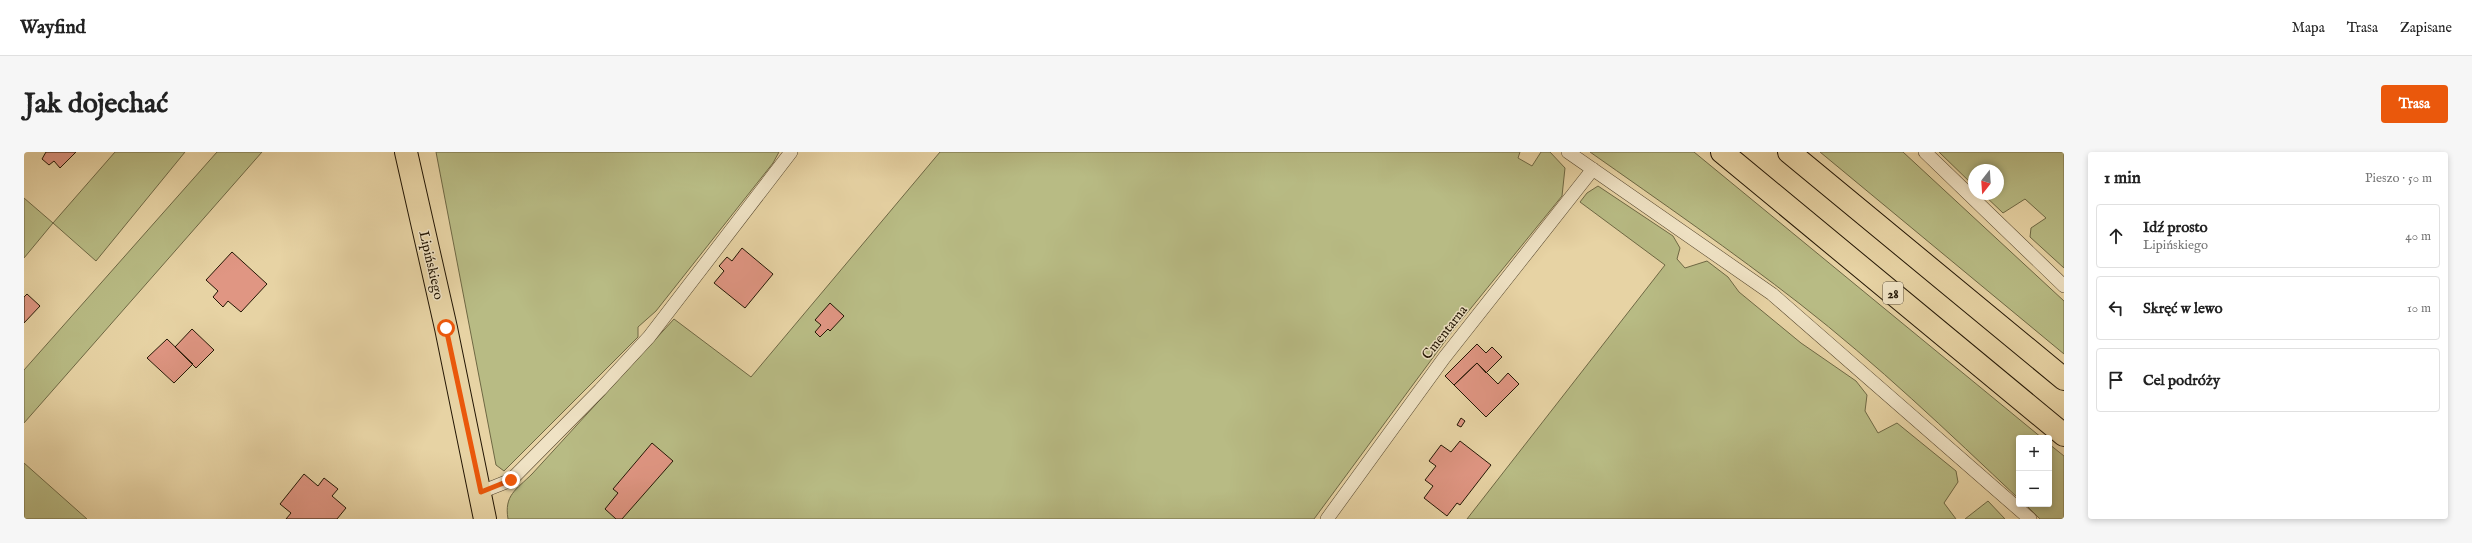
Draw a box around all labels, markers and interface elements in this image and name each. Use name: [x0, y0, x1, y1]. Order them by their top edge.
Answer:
text: Wayfind: [20, 16, 86, 40]
text: Mapa: [2292, 19, 2325, 37]
text: Trasa: [2347, 19, 2378, 37]
text: Zapisane: [2400, 19, 2452, 37]
button: Trasa: [2381, 85, 2448, 123]
text: Jak dojechać: [24, 87, 168, 122]
north arrow: [1968, 164, 2004, 200]
text: 1 min: [2104, 168, 2141, 189]
text: Pieszo · 50 m: [2365, 170, 2432, 187]
text: Idź prosto: [2143, 218, 2208, 237]
icon: ahead: [2105, 225, 2127, 247]
text: 40 m: [2405, 228, 2431, 245]
street label: Lipińskiego: [414, 229, 448, 302]
text: Lipińskiego: [2143, 237, 2208, 254]
road number: 28: [1883, 282, 1903, 304]
icon: left: [2105, 297, 2127, 319]
text: Skręć w lewo: [2143, 299, 2223, 318]
text: 10 m: [2407, 300, 2431, 317]
street label: Cmentarna: [1418, 301, 1472, 363]
route start: [437, 319, 455, 337]
icon: arrive: [2105, 369, 2127, 391]
text: Cel podróży: [2143, 371, 2220, 390]
map controls: [2016, 435, 2052, 507]
button: +: [2016, 435, 2052, 471]
route end: [502, 471, 520, 489]
button: −: [2016, 471, 2052, 507]

